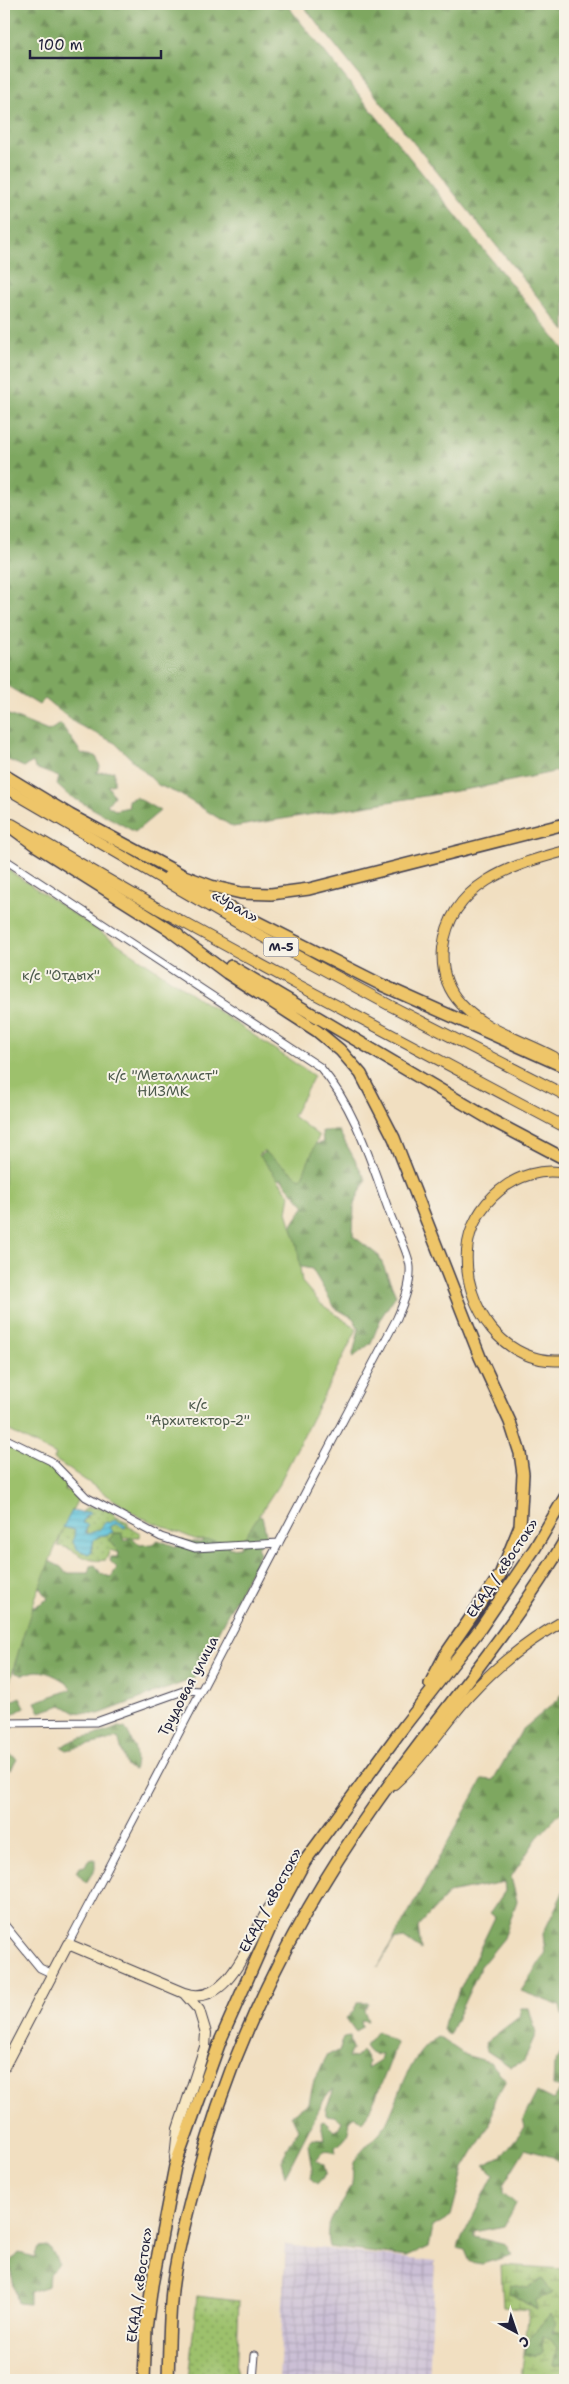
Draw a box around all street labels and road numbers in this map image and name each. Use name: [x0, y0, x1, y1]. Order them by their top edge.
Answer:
street label: «Урал»: [208, 886, 262, 926]
road number: М-5: [264, 938, 298, 956]
street label: ЕКАД / «Восток»: [462, 1515, 542, 1621]
street label: Трудовая улица: [154, 1633, 222, 1739]
street label: ЕКАД / «Восток»: [235, 1844, 305, 1955]
street label: ЕКАД / «Восток»: [122, 2226, 156, 2344]

